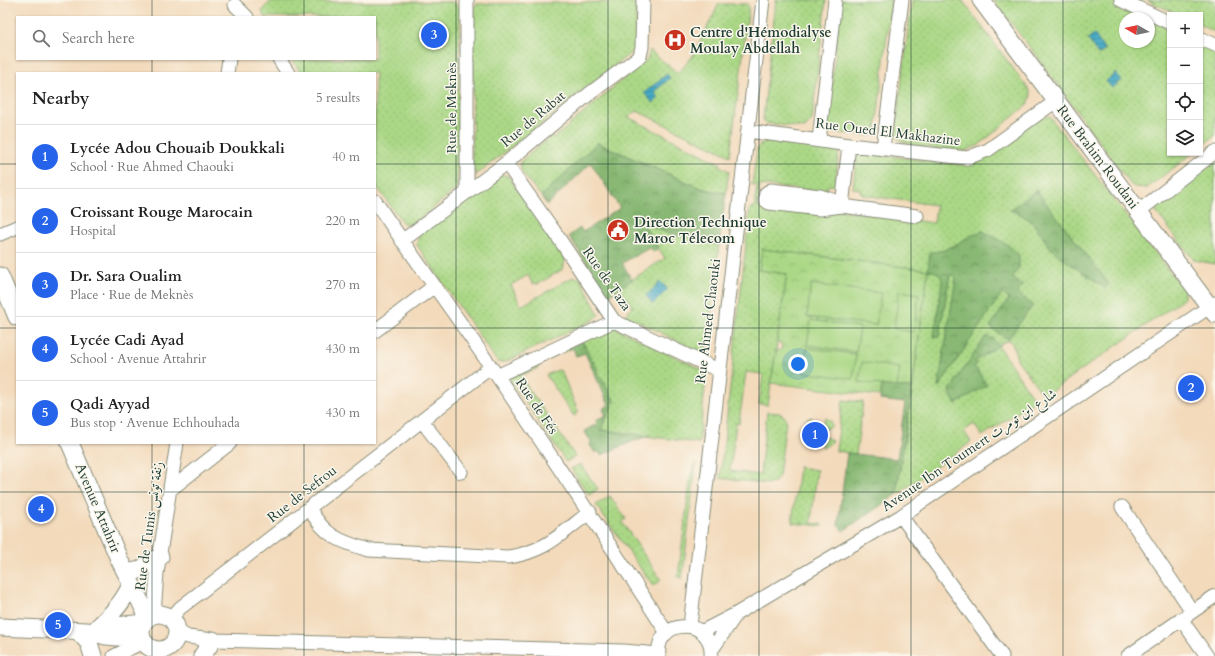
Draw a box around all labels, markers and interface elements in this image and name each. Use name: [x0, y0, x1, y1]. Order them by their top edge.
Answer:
north arrow: [1119, 12, 1155, 48]
map controls: [1167, 12, 1203, 156]
button: +: [1167, 12, 1203, 48]
search box: [16, 16, 376, 60]
pin: 3: [421, 20, 447, 50]
place label: Centre d'Hémodialyse Moulay Abdellah: [690, 23, 832, 58]
icon: search: [30, 27, 52, 49]
hospital icon: Centre d'Hémodialyse Moulay Abdellah: [662, 27, 688, 53]
text: Search here: [62, 28, 135, 48]
button: −: [1167, 48, 1203, 84]
street label: Rue de Meknès: [442, 62, 461, 154]
button: locate: [1167, 84, 1203, 120]
street label: Rue de Rabat: [497, 86, 570, 152]
text: Nearby: [32, 87, 89, 110]
text: 5 results: [316, 89, 360, 107]
street label: Rue Brahim Roudani: [1053, 101, 1143, 213]
street label: Rue Oued El Makhazine: [814, 114, 962, 150]
button: layers: [1167, 120, 1203, 156]
text: Lycée Adou Chouaib Doukkali: [70, 138, 285, 158]
text: 1: [42, 148, 48, 166]
text: 40 m: [332, 148, 360, 166]
text: School · Rue Ahmed Chaouki: [70, 158, 234, 176]
text: Croissant Rouge Marocain: [70, 202, 253, 222]
text: 2: [42, 212, 48, 230]
text: 220 m: [326, 212, 360, 230]
place label: Direction Technique Maroc Télecom: [634, 213, 767, 248]
public building icon: Direction Technique Maroc Télecom: [605, 217, 631, 243]
text: Hospital: [70, 222, 116, 240]
street label: Rue de Taza: [578, 243, 636, 315]
street label: Rue Ahmed Chaouki: [691, 257, 725, 385]
text: Dr. Sara Oualim: [70, 266, 182, 286]
text: 3: [42, 276, 48, 294]
text: 270 m: [326, 276, 360, 294]
text: Place · Rue de Meknès: [70, 286, 193, 304]
text: Lycée Cadi Ayad: [70, 330, 184, 350]
text: 4: [42, 340, 48, 358]
text: 430 m: [326, 340, 360, 358]
text: School · Avenue Attahrir: [70, 350, 206, 368]
your location: [788, 354, 808, 374]
pin: 2: [1178, 373, 1204, 403]
street label: Rue de Fés: [511, 374, 563, 438]
street label: Avenue Ibn Toumert شارع ابن تومرت: [878, 384, 1061, 518]
text: Qadi Ayyad: [70, 394, 150, 414]
text: 5: [42, 404, 48, 422]
text: 430 m: [326, 404, 360, 422]
text: Bus stop · Avenue Echhouhada: [70, 414, 240, 432]
pin: 1: [802, 420, 828, 450]
street label: Avenue Attahrir: [71, 460, 126, 557]
street label: Rue de Tunis زنقة تونس: [131, 460, 167, 592]
street label: Rue de Sefrou: [263, 461, 341, 527]
pin: 4: [28, 494, 54, 524]
pin: 5: [45, 610, 71, 640]

